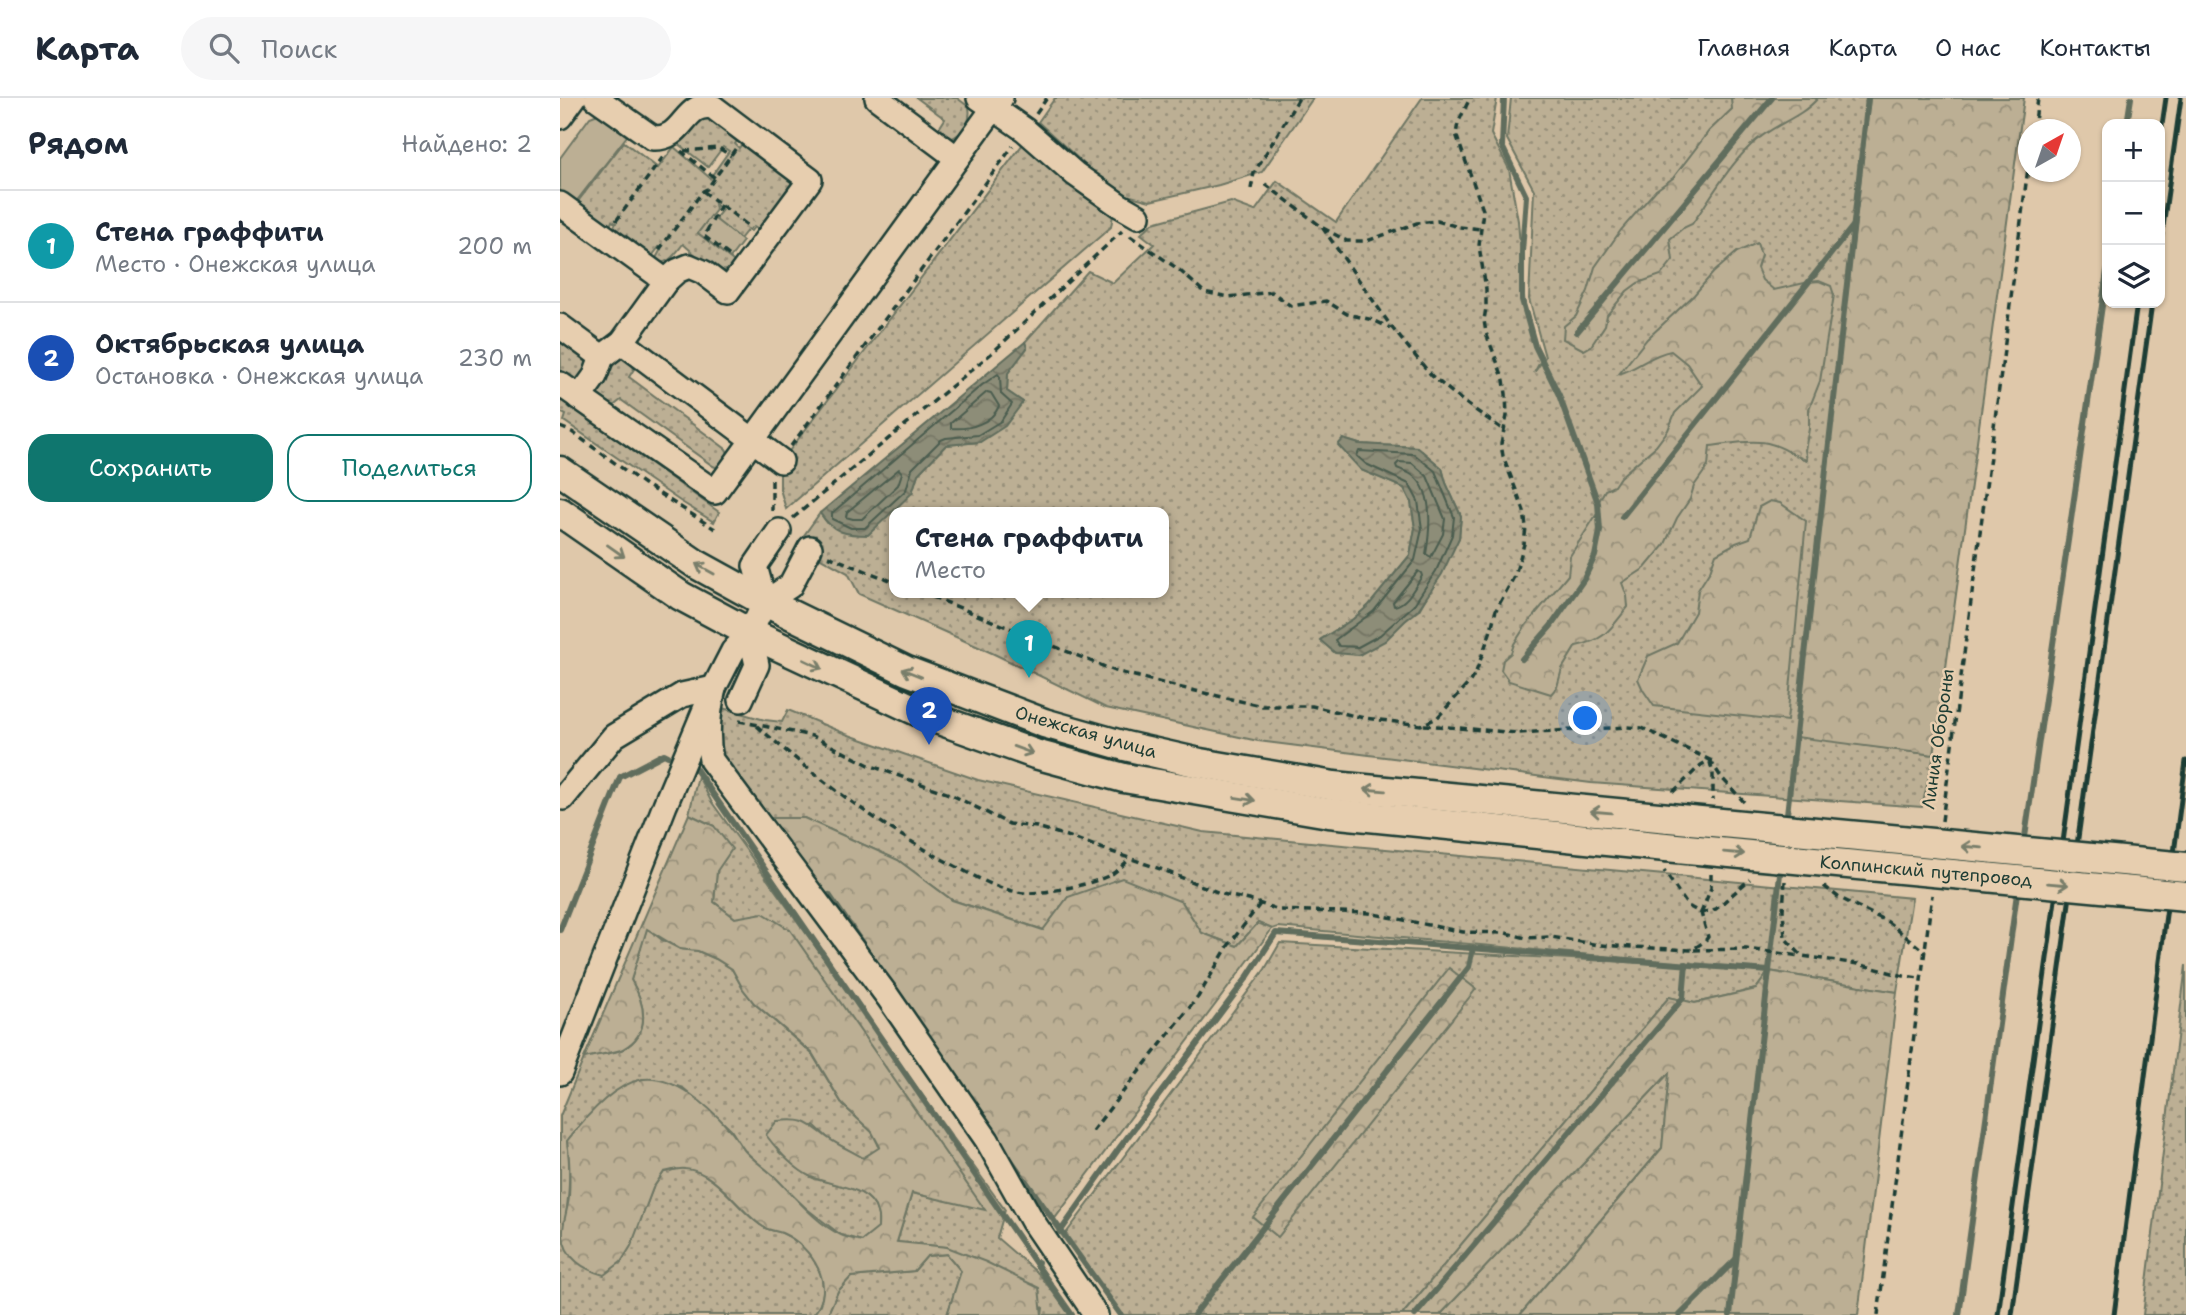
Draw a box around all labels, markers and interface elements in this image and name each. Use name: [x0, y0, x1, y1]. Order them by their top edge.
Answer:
search box: [181, 17, 671, 80]
text: Карта: [35, 26, 139, 71]
icon: search: [205, 29, 243, 67]
text: Поиск: [261, 31, 337, 66]
text: Главная: [1697, 32, 1790, 64]
text: Карта: [1828, 32, 1897, 64]
text: О нас: [1935, 32, 2001, 64]
text: Контакты: [2039, 32, 2151, 64]
north arrow: [2018, 119, 2081, 182]
map controls: [2102, 119, 2165, 308]
button: +: [2102, 119, 2165, 182]
text: Рядом: [28, 123, 128, 164]
text: Найдено: 2: [402, 129, 532, 159]
button: −: [2102, 182, 2165, 245]
text: Стена граффити: [95, 214, 324, 249]
text: 1: [46, 231, 56, 261]
text: 200 m: [457, 231, 532, 261]
button: layers: [2102, 245, 2165, 308]
text: Место · Онежская улица: [95, 249, 376, 279]
text: Октябрьская улица: [95, 326, 364, 361]
text: 2: [43, 343, 59, 373]
text: 230 m: [458, 343, 532, 373]
text: Остановка · Онежская улица: [95, 361, 423, 391]
button: Сохранить: [28, 434, 273, 502]
button: Поделиться: [287, 434, 532, 502]
popup: [889, 507, 1169, 598]
text: Стена граффити: [915, 520, 1143, 555]
one-way arrow: [606, 544, 625, 558]
text: Место: [915, 555, 986, 585]
one-way arrow: [696, 562, 716, 576]
pin: 1: [1006, 620, 1052, 678]
one-way arrow: [802, 657, 823, 671]
one-way arrow: [902, 665, 923, 678]
street label: Линия Обороны: [1916, 667, 1960, 811]
pin: 2: [906, 687, 952, 745]
street label: Онежская улица: [1012, 700, 1160, 764]
your location: [1568, 701, 1602, 735]
one-way arrow: [1012, 745, 1034, 757]
one-way arrow: [1364, 783, 1386, 796]
one-way arrow: [1233, 793, 1256, 806]
one-way arrow: [1590, 805, 1613, 818]
one-way arrow: [1961, 840, 1983, 853]
one-way arrow: [1722, 847, 1745, 860]
street label: Колпинский путепровод: [1819, 850, 2034, 892]
one-way arrow: [2046, 877, 2069, 890]

